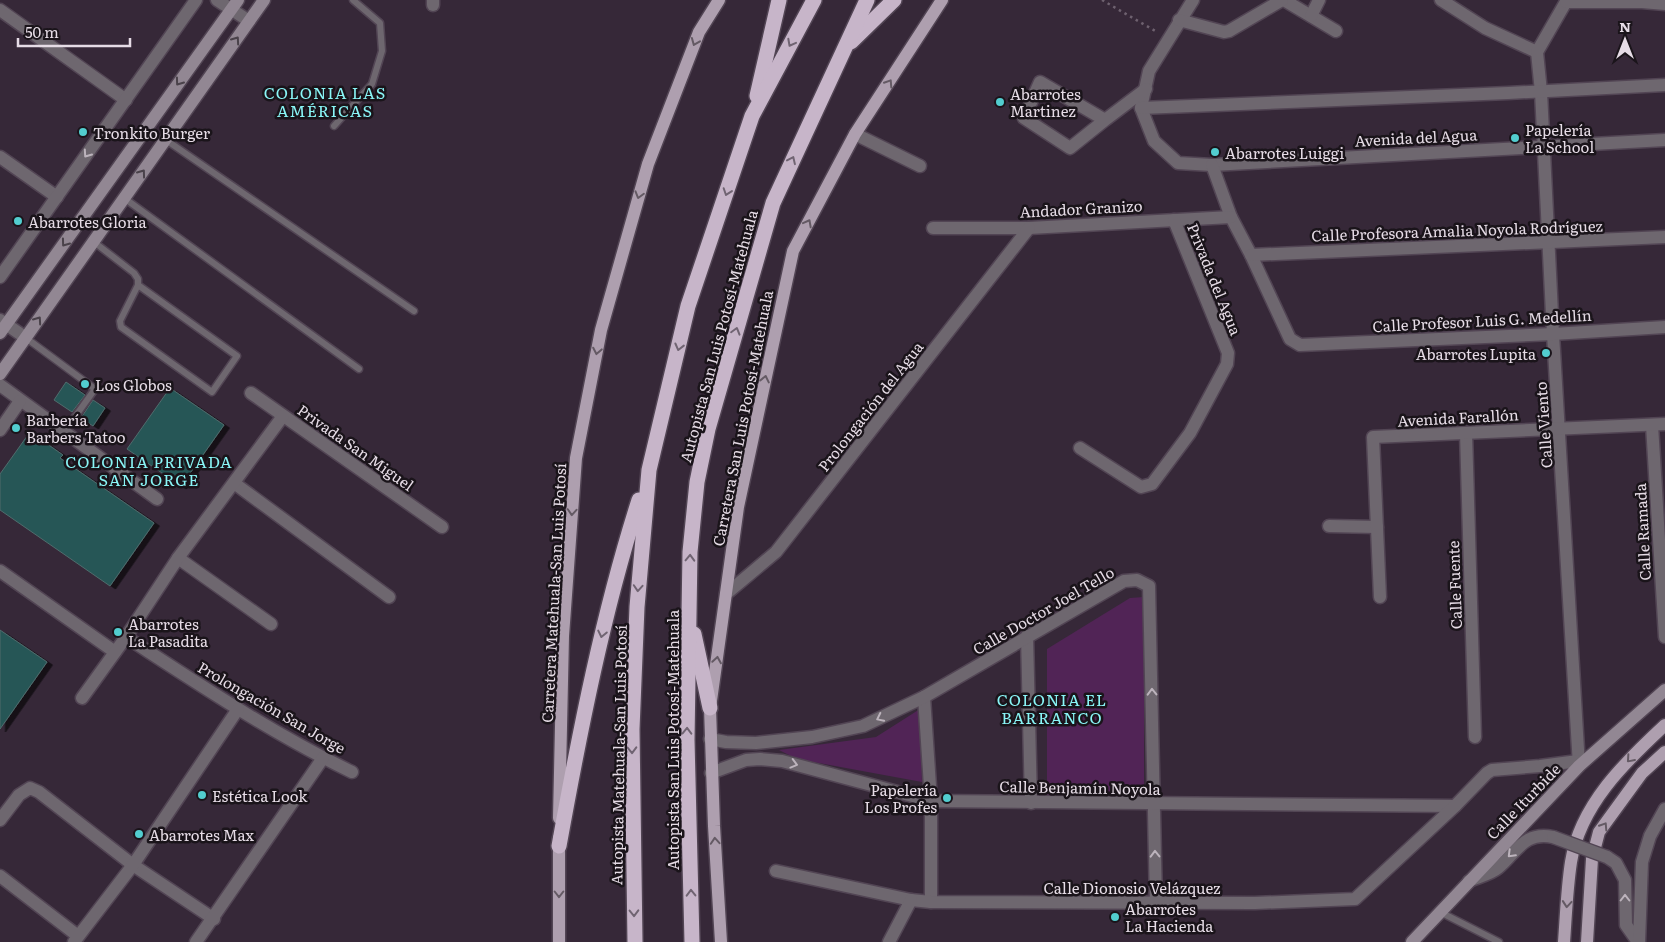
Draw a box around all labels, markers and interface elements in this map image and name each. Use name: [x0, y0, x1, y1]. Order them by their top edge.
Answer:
scale bar: [18, 15, 130, 47]
north arrow: [1600, 15, 1650, 65]
text: N: [1619, 16, 1631, 36]
text: 50 m: [25, 20, 59, 43]
one-way arrow: [230, 36, 239, 46]
one-way arrow: [691, 37, 702, 46]
one-way arrow: [788, 38, 798, 47]
one-way arrow: [177, 76, 185, 85]
one-way arrow: [883, 79, 892, 88]
district label: COLONIA LAS AMÉRICAS: [264, 80, 386, 122]
place label: Abarrotes Martinez: [1010, 82, 1081, 122]
marker: Abarrotes Martinez: [994, 96, 1006, 108]
place label: Papelería La School: [1525, 118, 1594, 158]
place label: Tronkito Burger: [93, 121, 210, 144]
street label: Avenida del Agua: [1354, 122, 1479, 152]
marker: Tronkito Burger: [77, 126, 89, 138]
marker: Papelería La School: [1509, 132, 1521, 144]
place label: Abarrotes Luiggi: [1225, 141, 1344, 164]
marker: Abarrotes Luiggi: [1209, 146, 1221, 158]
one-way arrow: [84, 148, 93, 158]
one-way arrow: [786, 156, 797, 165]
one-way arrow: [137, 170, 145, 179]
one-way arrow: [723, 187, 733, 195]
one-way arrow: [634, 190, 645, 199]
street label: Andador Granizo: [1019, 193, 1143, 223]
street label: Autopista San Luis Potosí-Matehuala: [673, 206, 763, 465]
place label: Abarrotes Gloria: [28, 210, 148, 233]
street label: Calle Profesora Amalia Noyola Rodríguez: [1311, 213, 1603, 247]
marker: Abarrotes Gloria: [12, 215, 24, 227]
street label: Privada del Agua: [1182, 219, 1248, 339]
one-way arrow: [802, 220, 812, 229]
one-way arrow: [62, 237, 70, 246]
street label: Carretera San Luis Potosí-Matehuala: [706, 287, 778, 548]
street label: Calle Profesor Luis G. Medellín: [1372, 303, 1592, 337]
one-way arrow: [32, 316, 41, 326]
one-way arrow: [730, 327, 740, 335]
street label: Prolongación del Agua: [812, 335, 929, 476]
one-way arrow: [674, 342, 685, 351]
place label: Abarrotes Lupita: [1416, 342, 1537, 365]
one-way arrow: [592, 347, 602, 356]
marker: Abarrotes Lupita: [1540, 347, 1552, 359]
place label: Los Globos: [95, 373, 172, 396]
one-way arrow: [759, 375, 770, 384]
marker: Los Globos: [79, 378, 91, 390]
street label: Calle Viento: [1528, 381, 1558, 469]
street label: Privada San Miguel: [293, 398, 419, 496]
street label: Avenida Farallón: [1397, 402, 1519, 432]
place label: Barbería Barbers Tatoo: [26, 408, 126, 448]
marker: Barbería Barbers Tatoo: [10, 422, 22, 434]
district label: COLONIA PRIVADA SAN JORGE: [65, 449, 233, 491]
street label: Carretera Matehuala-San Luis Potosí: [535, 463, 571, 723]
street label: Calle Ramada: [1628, 482, 1656, 581]
one-way arrow: [567, 508, 578, 516]
street label: Calle Fuente: [1441, 540, 1467, 630]
one-way arrow: [684, 554, 695, 562]
street label: Calle Doctor Joel Tello: [968, 560, 1118, 660]
one-way arrow: [633, 584, 644, 592]
street label: Autopista San Luis Potosí-Matehuala: [661, 609, 684, 870]
place label: Abarrotes La Pasadita: [128, 612, 209, 652]
street label: Autopista Matehuala-San Luis Potosí: [604, 625, 632, 885]
marker: Abarrotes La Pasadita: [112, 626, 124, 638]
one-way arrow: [597, 630, 608, 639]
street label: Prolongación San Jorge: [194, 655, 350, 759]
one-way arrow: [712, 656, 722, 664]
district label: COLONIA EL BARRANCO: [997, 687, 1107, 729]
one-way arrow: [1146, 688, 1157, 696]
one-way arrow: [876, 712, 885, 722]
one-way arrow: [682, 727, 692, 734]
one-way arrow: [627, 747, 638, 755]
one-way arrow: [1627, 753, 1636, 762]
street label: Calle Iturbide: [1481, 758, 1565, 844]
one-way arrow: [789, 759, 797, 769]
street label: Calle Benjamín Noyola: [999, 774, 1162, 800]
place label: Papelería Los Profes: [864, 778, 938, 818]
place label: Estética Look: [212, 784, 308, 807]
marker: Estética Look: [196, 789, 208, 801]
marker: Papelería Los Profes: [941, 792, 953, 804]
one-way arrow: [1598, 822, 1607, 832]
place label: Abarrotes Max: [149, 823, 255, 846]
marker: Abarrotes Max: [133, 828, 145, 840]
one-way arrow: [709, 837, 720, 845]
one-way arrow: [1508, 849, 1517, 858]
one-way arrow: [1150, 850, 1160, 858]
street label: Calle Dionosio Velázquez: [1043, 876, 1221, 899]
one-way arrow: [685, 889, 696, 897]
one-way arrow: [554, 890, 564, 898]
one-way arrow: [1620, 893, 1630, 901]
place label: Abarrotes La Hacienda: [1125, 897, 1214, 937]
one-way arrow: [1562, 900, 1573, 908]
one-way arrow: [629, 910, 639, 917]
marker: Abarrotes La Hacienda: [1109, 911, 1121, 923]

